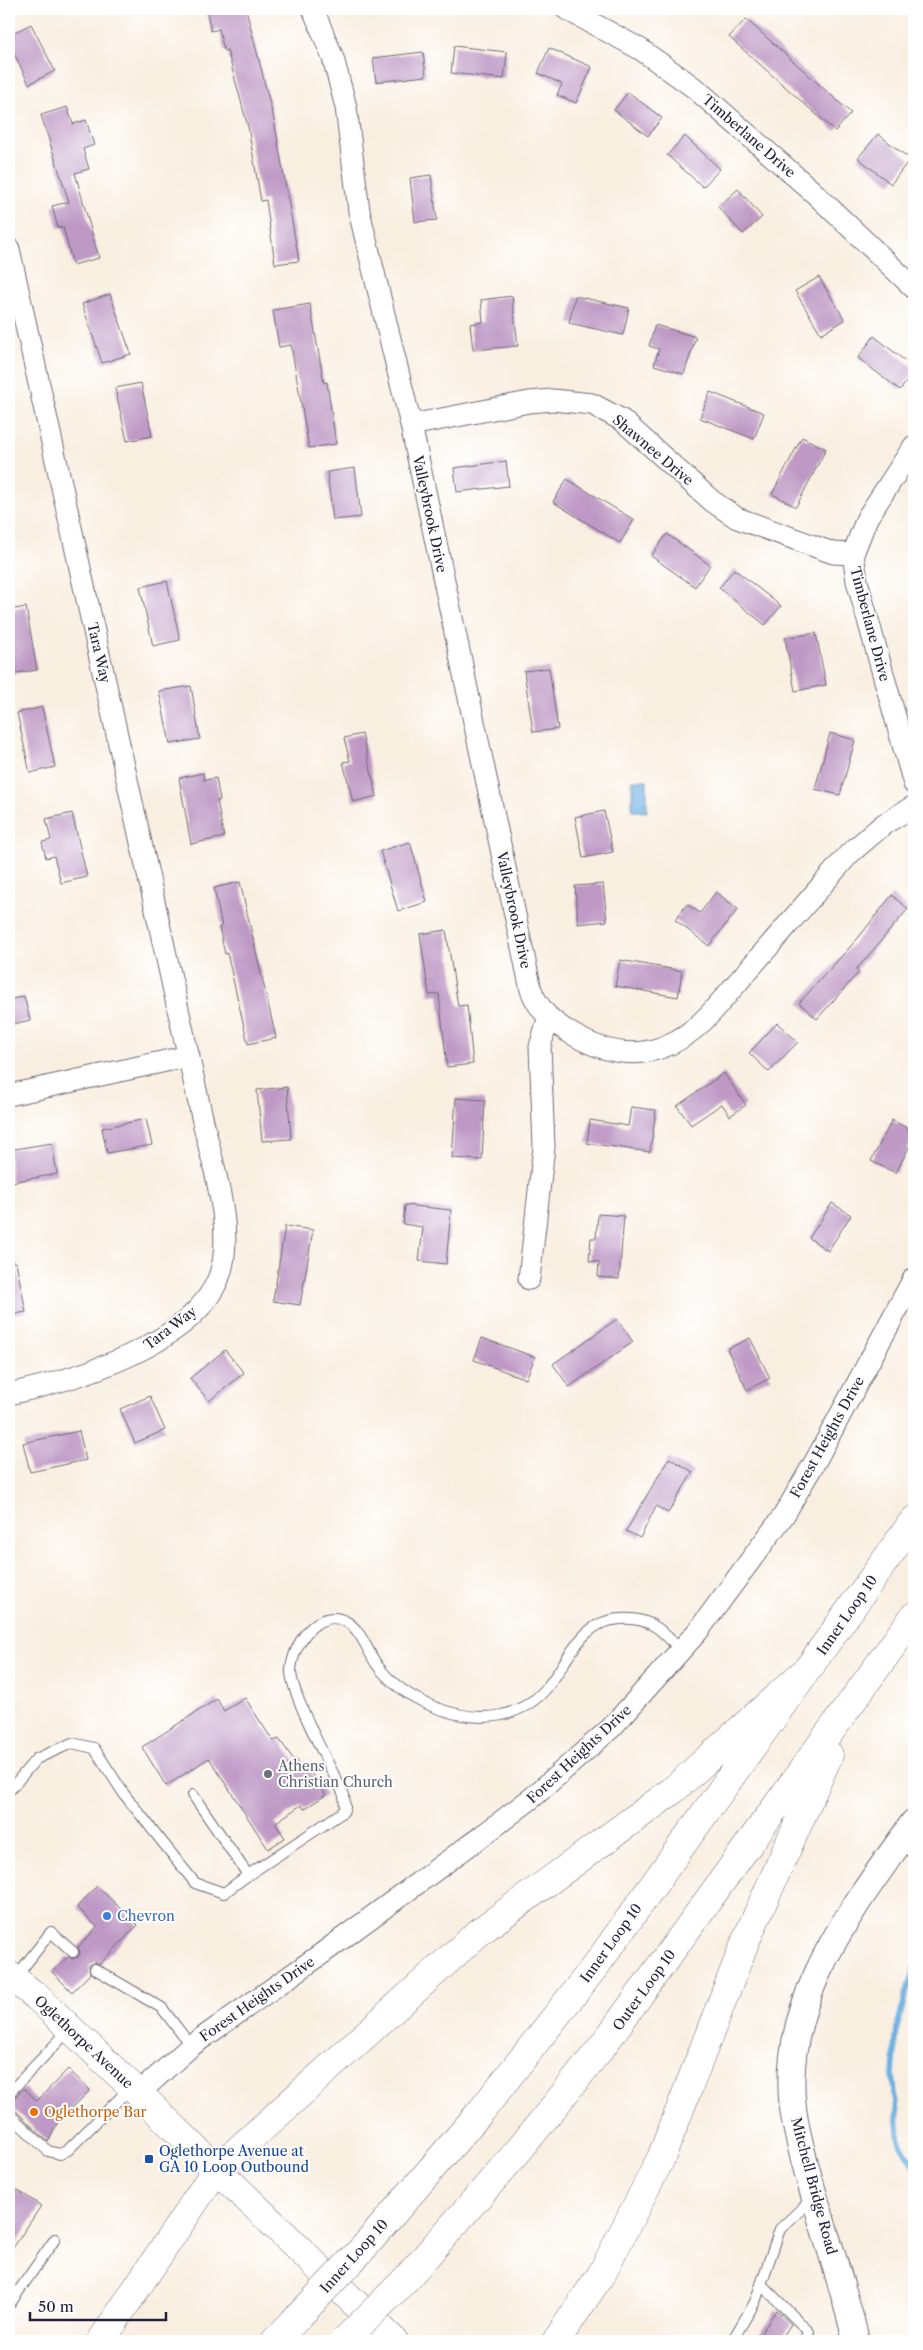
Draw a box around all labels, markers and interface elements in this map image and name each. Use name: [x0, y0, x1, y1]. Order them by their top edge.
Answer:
street label: Timberlane Drive: [699, 90, 800, 182]
street label: Shawnee Drive: [609, 411, 697, 489]
street label: Valleybrook Drive: [409, 453, 451, 574]
street label: Timberlane Drive: [846, 565, 894, 683]
street label: Tara Way: [83, 621, 115, 685]
street label: Valleybrook Drive: [493, 849, 535, 970]
street label: Tara Way: [140, 1302, 200, 1354]
street label: Forest Heights Drive: [786, 1373, 868, 1501]
street label: Inner Loop 10: [813, 1571, 881, 1658]
street label: Forest Heights Drive: [523, 1701, 635, 1807]
place label: Athens Christian Church: [277, 1757, 393, 1791]
marker: Athens Christian Church: [262, 1768, 274, 1780]
street label: Inner Loop 10: [576, 1900, 646, 1986]
place label: Chevron: [117, 1907, 175, 1925]
marker: Chevron: [101, 1910, 113, 1922]
street label: Outer Loop 10: [609, 1946, 680, 2034]
street label: Forest Heights Drive: [196, 1952, 318, 2046]
street label: Oglethorpe Avenue: [31, 1992, 137, 2093]
place label: Oglethorpe Bar: [44, 2103, 147, 2121]
marker: Oglethorpe Bar: [28, 2106, 40, 2118]
street label: Mitchell Bridge Road: [787, 2115, 841, 2257]
place label: Oglethorpe Avenue at GA 10 Loop Outbound: [159, 2142, 309, 2176]
marker: Oglethorpe Avenue at GA 10 Loop Outbound: [143, 2153, 155, 2165]
street label: Inner Loop 10: [316, 2215, 392, 2297]
scale bar: [30, 2290, 166, 2322]
text: 50 m: [38, 2297, 74, 2316]

